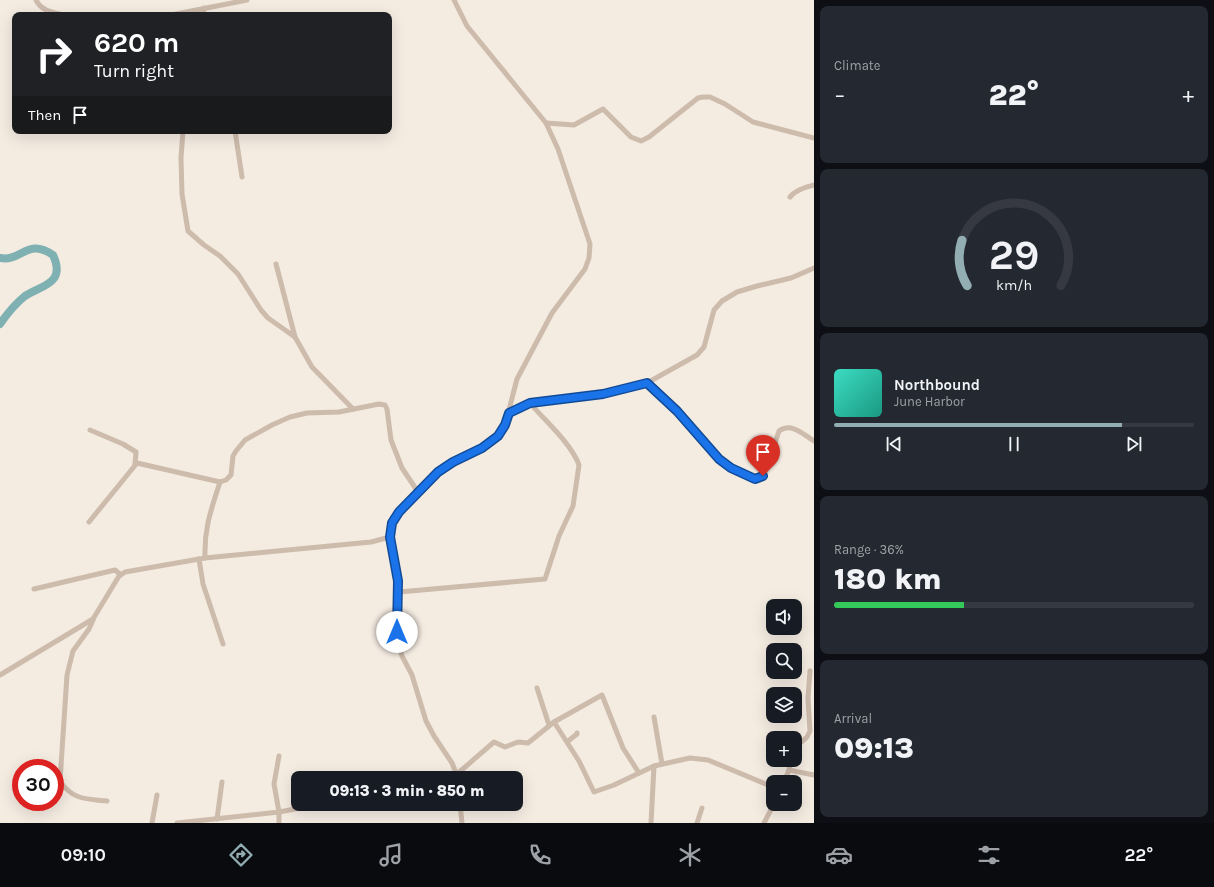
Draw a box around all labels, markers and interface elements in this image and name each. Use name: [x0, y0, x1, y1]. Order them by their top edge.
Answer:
text: 620 m: [94, 26, 179, 59]
icon: right: [28, 28, 80, 80]
text: Climate: [834, 58, 880, 73]
text: Turn right: [94, 60, 174, 82]
text: 22°: [988, 77, 1040, 113]
text: −: [834, 82, 846, 108]
text: +: [1182, 82, 1194, 108]
icon: arrive: [69, 104, 91, 126]
text: Then: [28, 106, 61, 124]
text: 29: [989, 231, 1039, 279]
text: km/h: [996, 277, 1032, 294]
text: Northbound: [894, 376, 980, 394]
text: June Harbor: [894, 394, 965, 409]
icon: previous: [883, 433, 905, 455]
icon: pause: [1003, 433, 1025, 455]
icon: next: [1123, 433, 1145, 455]
pin: [746, 435, 780, 476]
icon: arrive: [752, 441, 774, 463]
text: Range · 36%: [834, 542, 904, 557]
text: 180 km: [834, 561, 942, 597]
map controls: [766, 599, 802, 811]
button: sound: [766, 599, 802, 635]
position arrow: [376, 611, 418, 653]
button: search: [766, 643, 802, 679]
button: layers: [766, 687, 802, 723]
text: Arrival: [834, 711, 872, 726]
text: 09:13: [834, 730, 914, 766]
button: +: [766, 731, 802, 767]
speed limit sign: 30: [12, 759, 64, 811]
button: −: [766, 775, 802, 811]
text: 09:13 · 3 min · 850 m: [330, 782, 484, 800]
icon: directions: [227, 841, 255, 869]
icon: music: [377, 841, 405, 869]
icon: phone: [526, 841, 554, 869]
icon: climate: [676, 841, 704, 869]
icon: car: [825, 841, 853, 869]
icon: filters: [975, 841, 1003, 869]
text: 09:10: [61, 844, 106, 866]
text: 22°: [1124, 844, 1153, 866]

